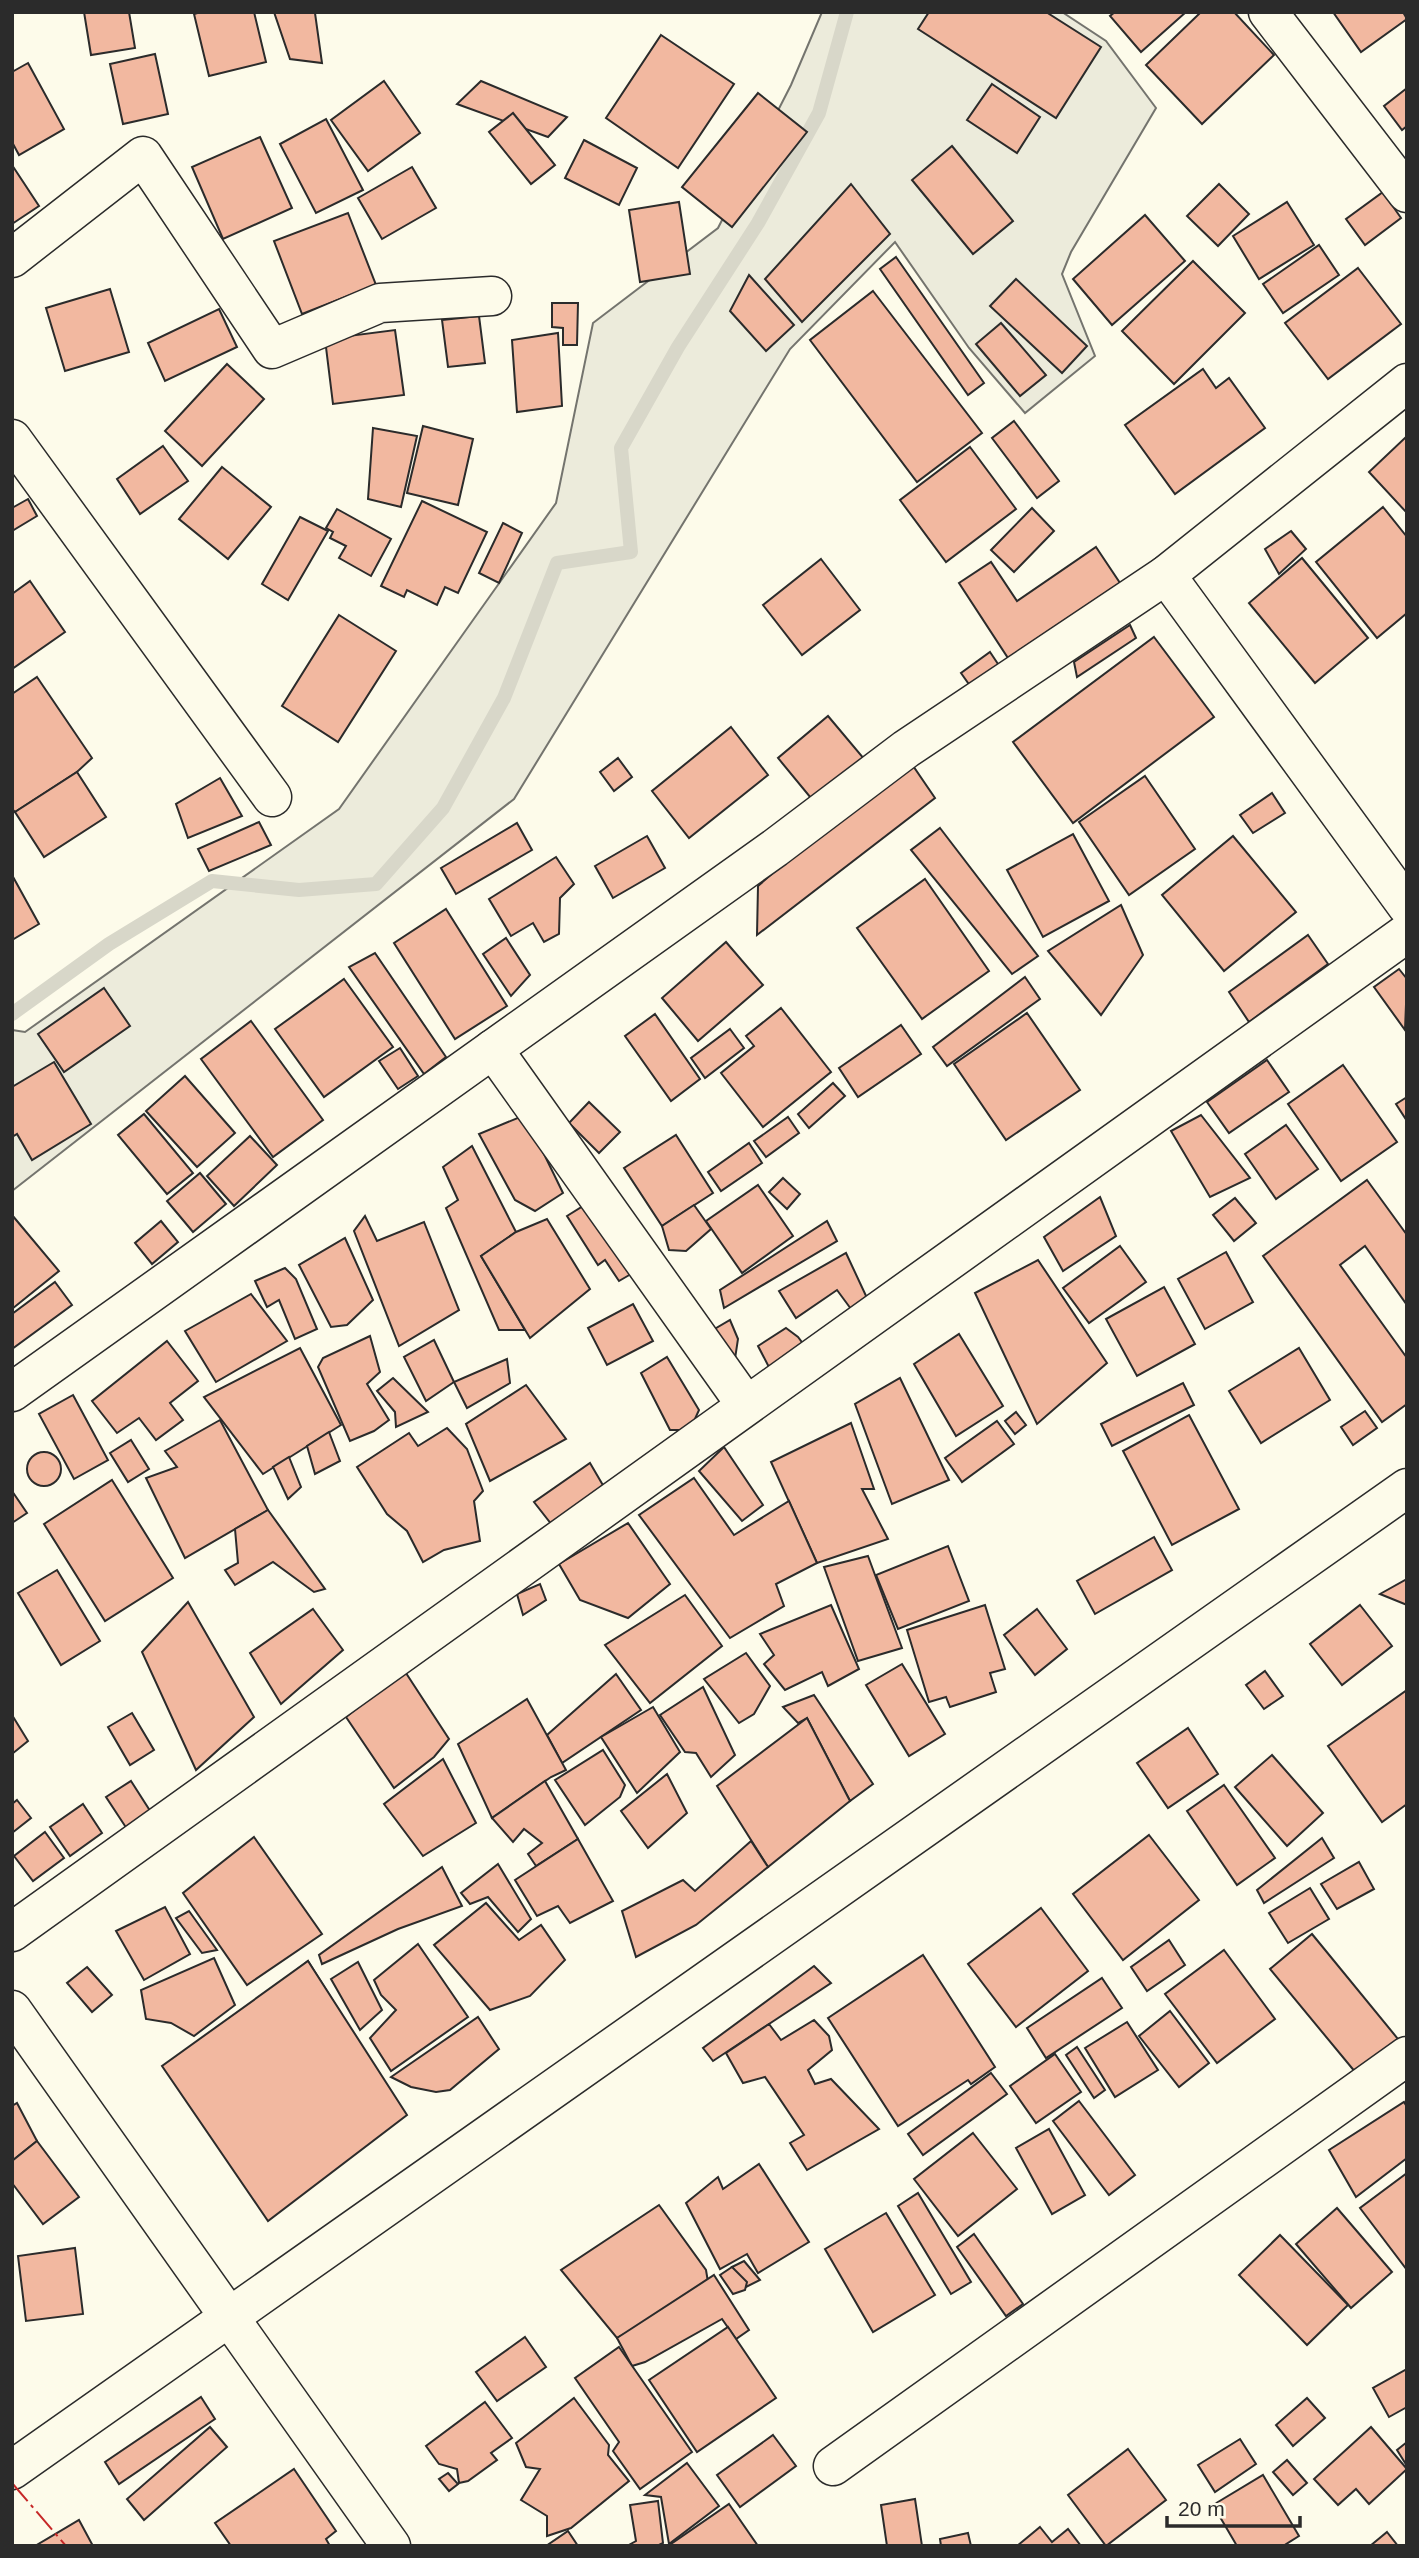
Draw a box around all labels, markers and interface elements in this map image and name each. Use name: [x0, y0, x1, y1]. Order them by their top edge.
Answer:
scale bar: [1167, 2484, 1300, 2528]
text: 20 m: [1178, 2497, 1225, 2520]

